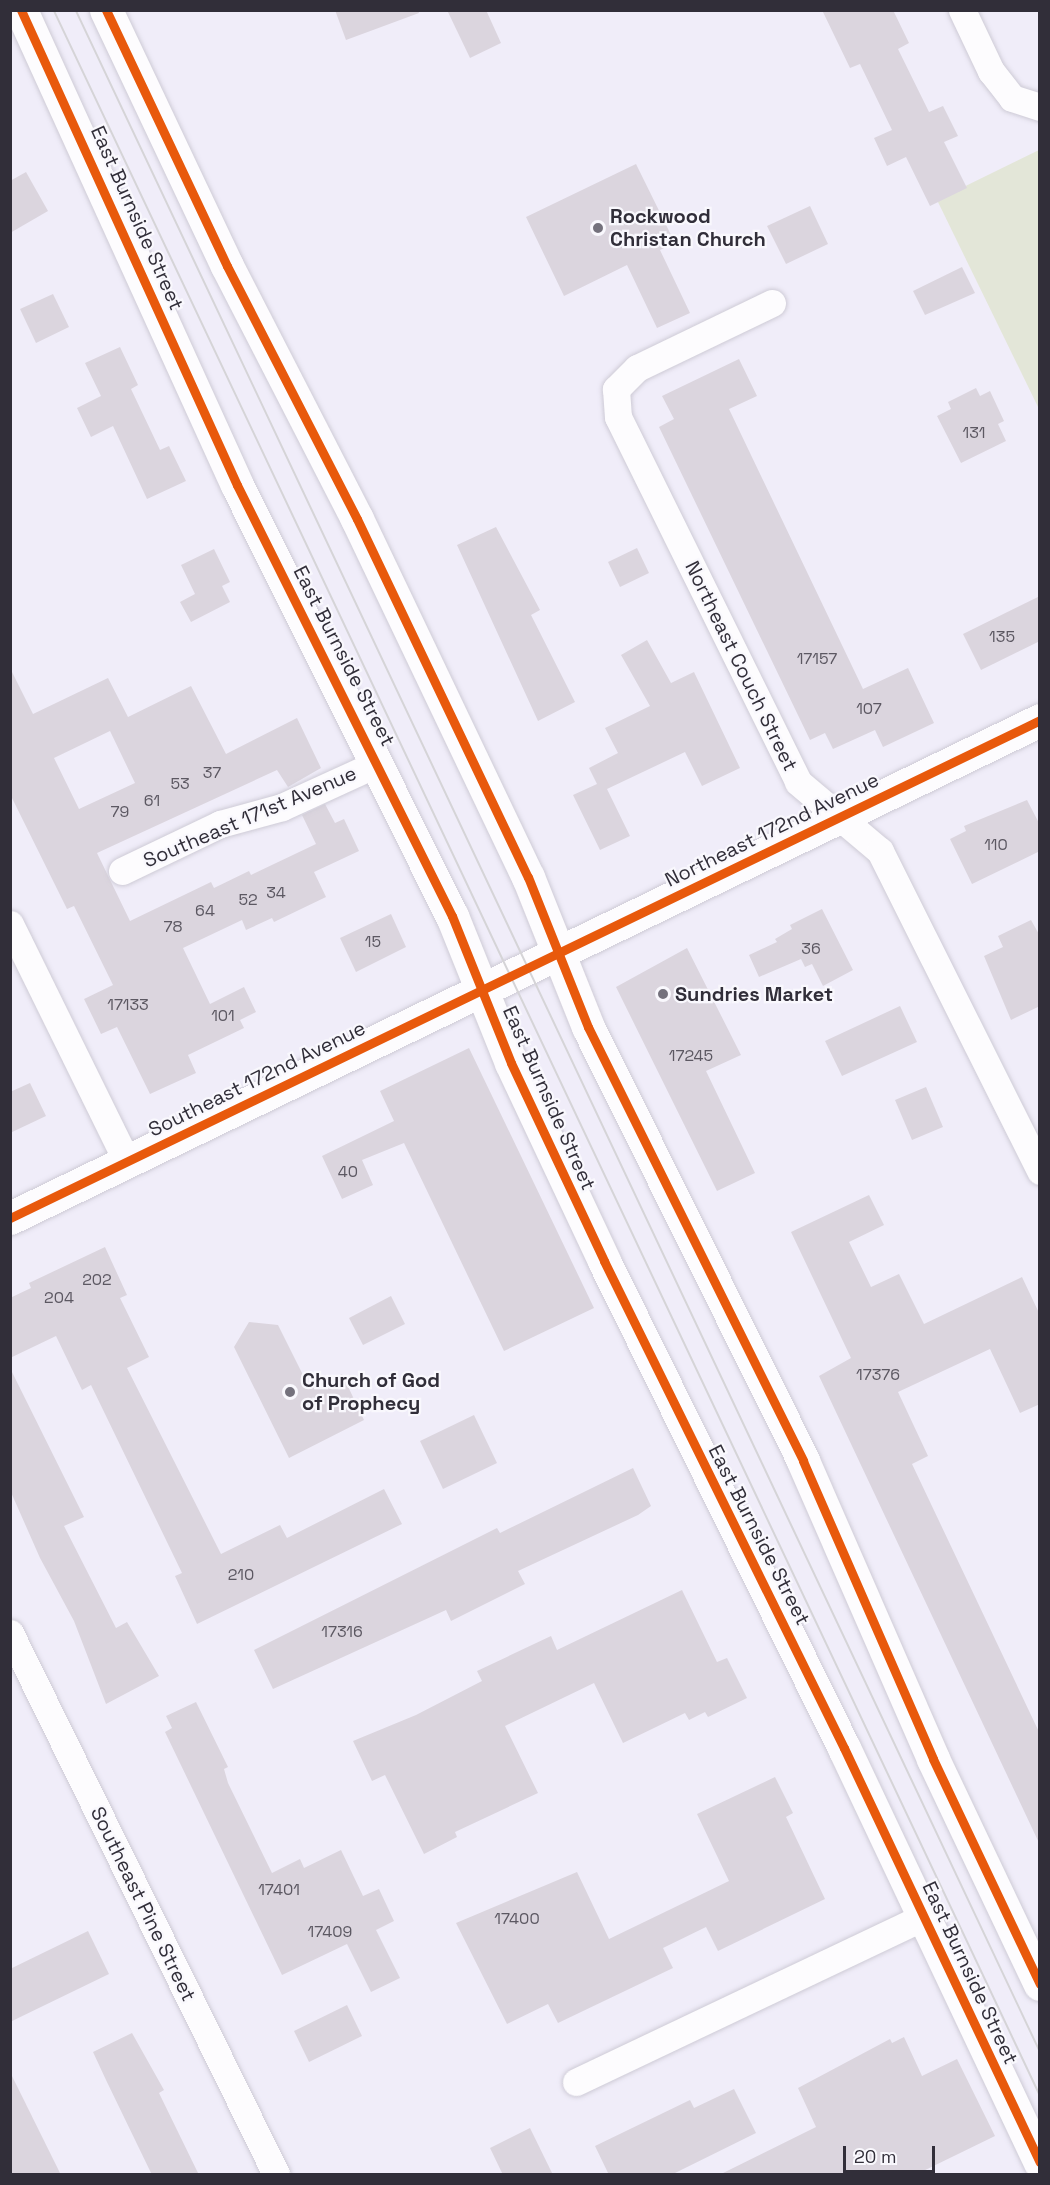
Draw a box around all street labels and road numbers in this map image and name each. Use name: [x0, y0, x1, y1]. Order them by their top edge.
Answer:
street label: East Burnside Street: [86, 122, 188, 314]
street label: Northeast Couch Street: [680, 557, 802, 775]
street label: East Burnside Street: [288, 562, 400, 750]
street label: Southeast 171st Avenue: [140, 761, 360, 873]
street label: Northeast 172nd Avenue: [661, 768, 883, 892]
street label: East Burnside Street: [498, 1002, 600, 1194]
street label: Southeast 172nd Avenue: [144, 1016, 370, 1142]
street label: East Burnside Street: [703, 1441, 815, 1629]
street label: Southeast Pine Street: [85, 1803, 201, 2005]
street label: East Burnside Street: [917, 1878, 1023, 2068]

